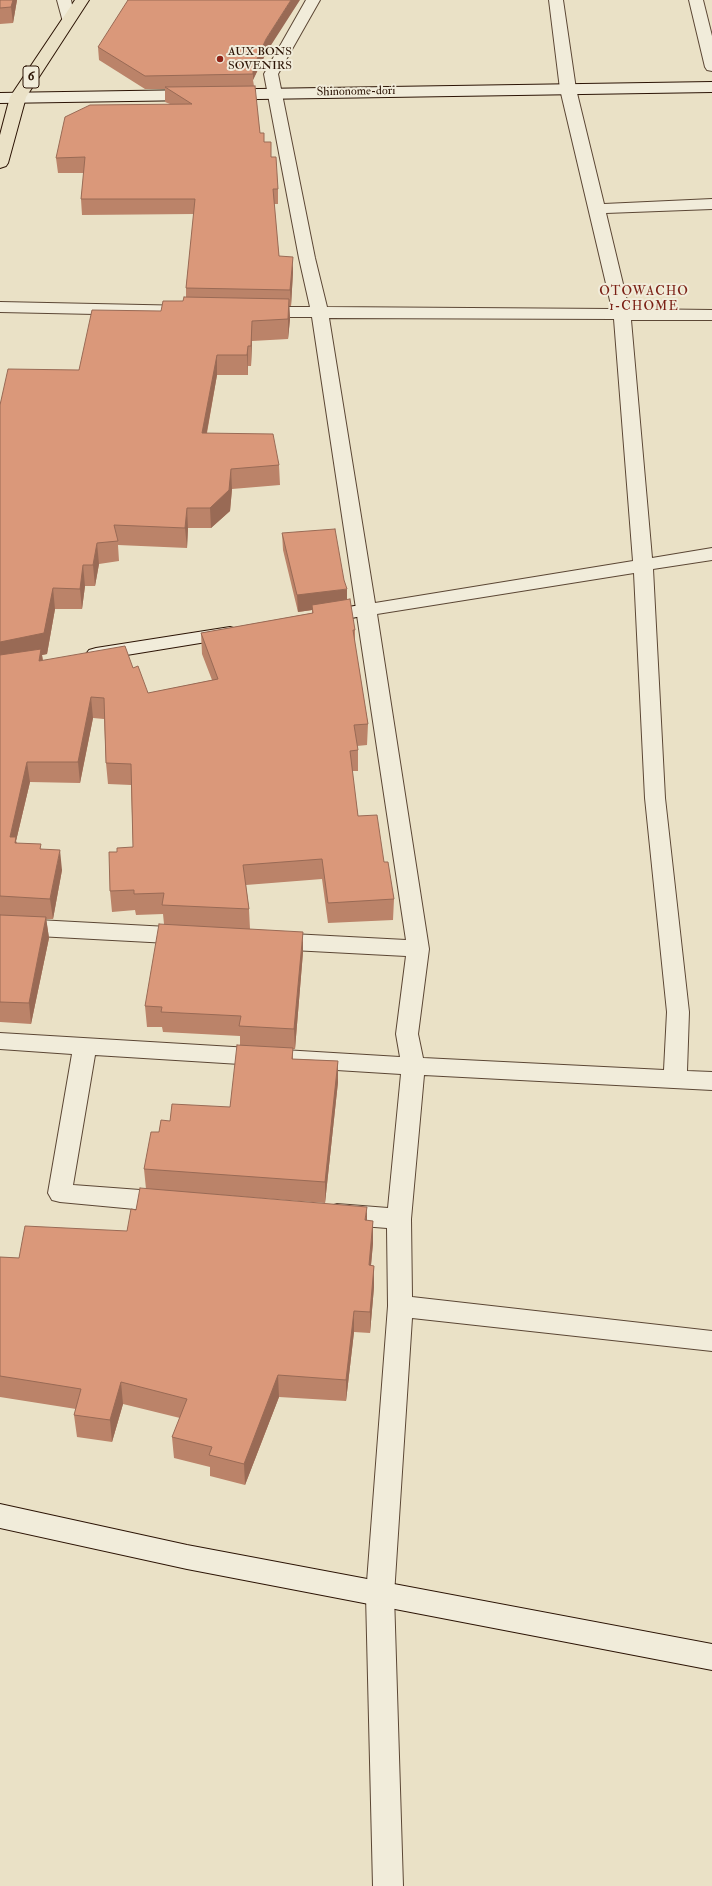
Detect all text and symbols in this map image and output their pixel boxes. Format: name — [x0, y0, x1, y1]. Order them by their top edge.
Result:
place label: AUX BONS SOVENIRS — [228, 45, 292, 73]
marker: AUX BONS SOVENIRS — [215, 54, 225, 64]
road number: 6 — [23, 66, 39, 88]
street label: Shinonome-dori — [317, 84, 395, 100]
district label: OTOWACHO 1-CHOME — [599, 284, 689, 315]

